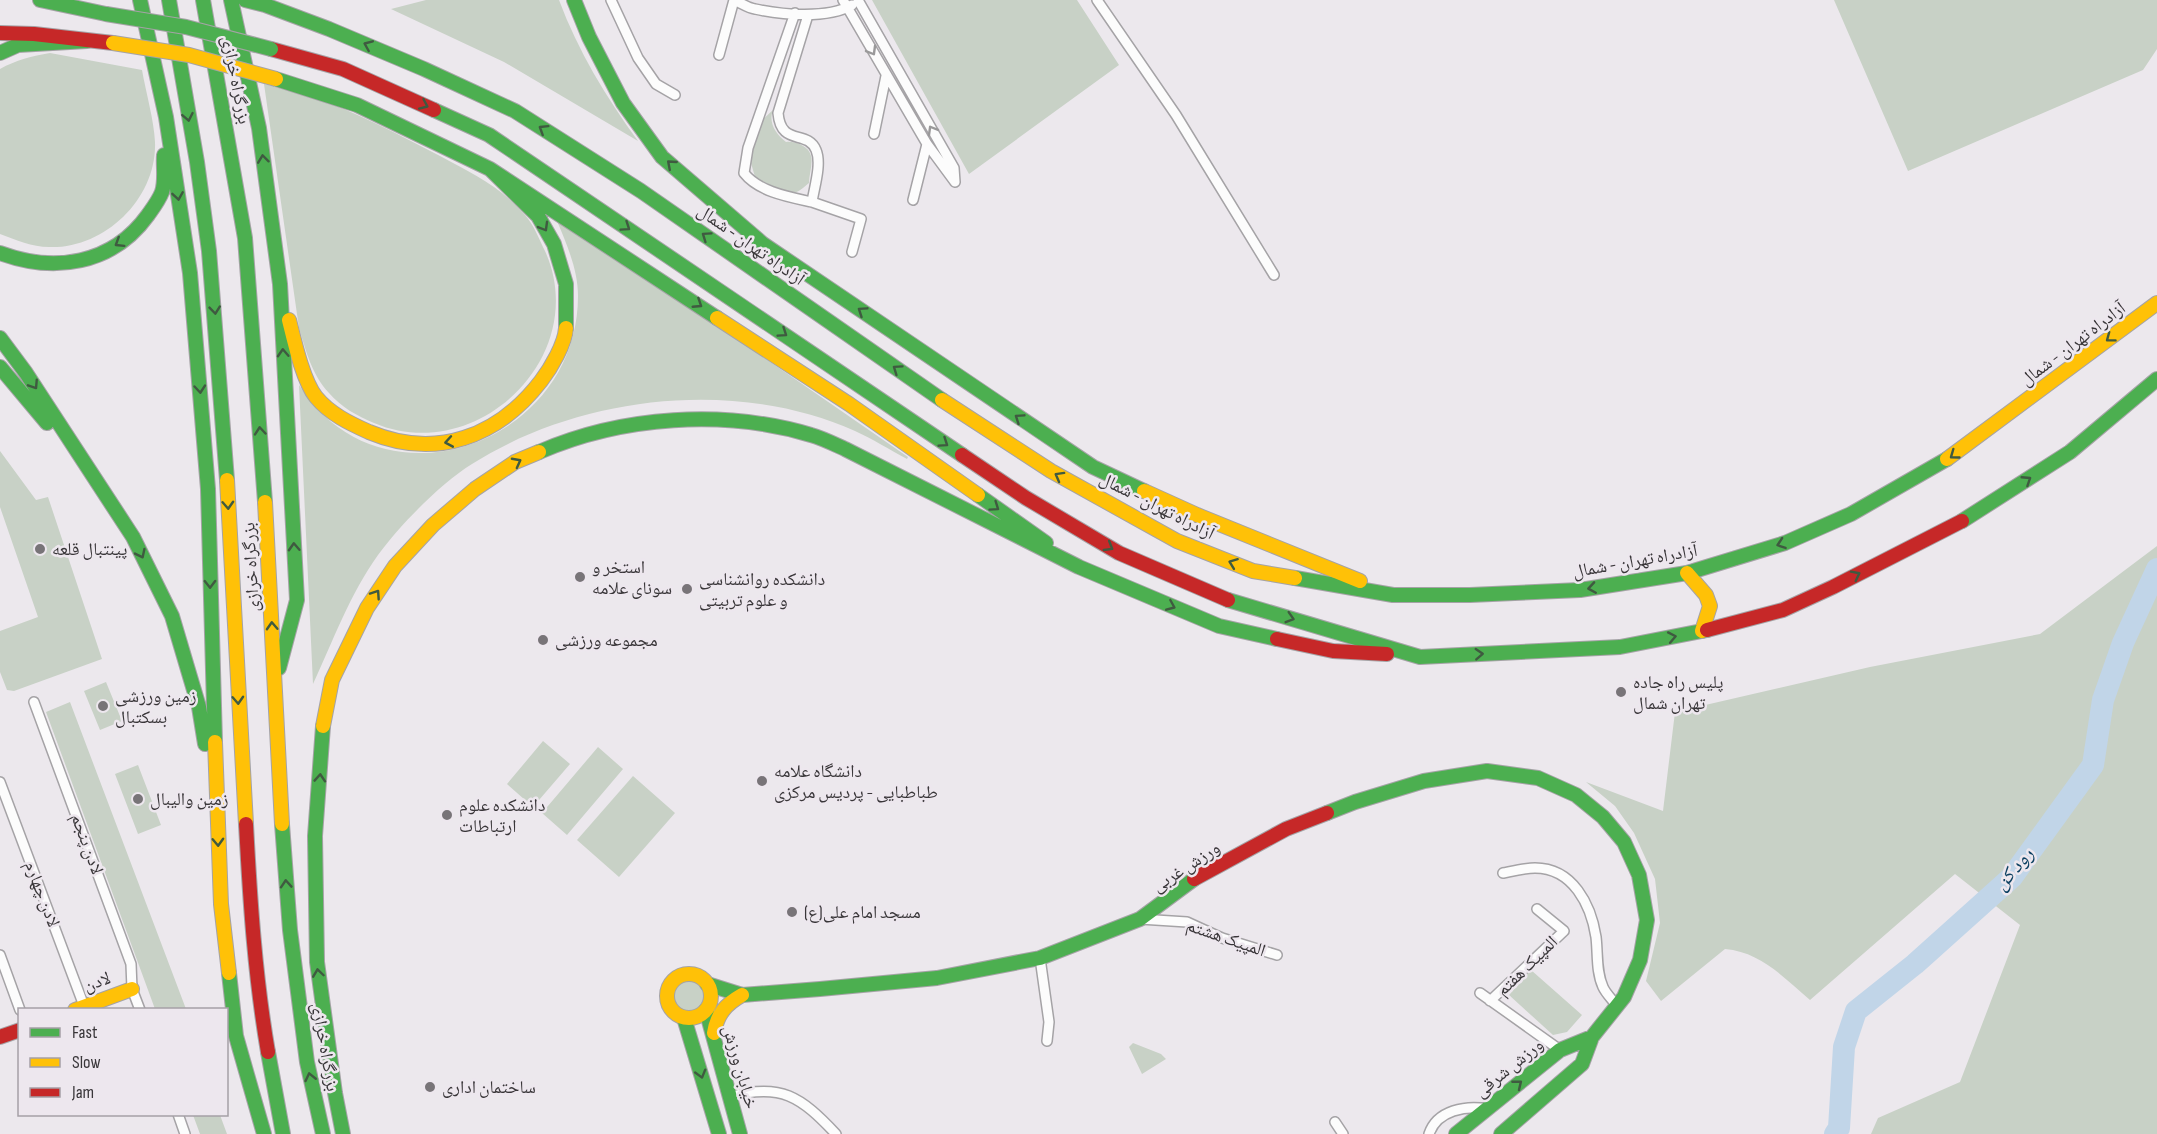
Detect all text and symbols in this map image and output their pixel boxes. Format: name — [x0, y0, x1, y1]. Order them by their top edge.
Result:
street label: بزرگراه خرازی — [217, 34, 255, 126]
one-way arrow — [363, 40, 374, 52]
one-way arrow — [864, 45, 876, 55]
one-way arrow — [418, 98, 429, 110]
one-way arrow — [181, 112, 194, 122]
one-way arrow — [539, 125, 549, 137]
one-way arrow — [928, 126, 939, 136]
one-way arrow — [258, 154, 270, 163]
one-way arrow — [667, 160, 678, 171]
one-way arrow — [172, 191, 184, 200]
street label: آزادراه تهران - شمال — [693, 200, 809, 290]
one-way arrow — [620, 220, 631, 231]
one-way arrow — [537, 221, 548, 231]
one-way arrow — [702, 232, 713, 243]
one-way arrow — [115, 235, 125, 247]
one-way arrow — [692, 296, 702, 308]
street label: آزادراه تهران - شمال — [2016, 297, 2130, 390]
one-way arrow — [208, 306, 220, 315]
one-way arrow — [857, 307, 868, 318]
one-way arrow — [776, 326, 787, 337]
one-way arrow — [2106, 331, 2117, 342]
one-way arrow — [277, 348, 290, 357]
one-way arrow — [892, 365, 903, 376]
one-way arrow — [27, 378, 38, 389]
one-way arrow — [193, 385, 206, 394]
one-way arrow — [1015, 414, 1026, 425]
one-way arrow — [254, 427, 267, 436]
one-way arrow — [444, 435, 454, 448]
one-way arrow — [937, 436, 948, 447]
one-way arrow — [1950, 448, 1961, 459]
one-way arrow — [510, 458, 521, 469]
street label: آزادراه تهران - شمال — [1096, 468, 1218, 544]
one-way arrow — [1055, 472, 1066, 483]
one-way arrow — [2020, 477, 2031, 488]
one-way arrow — [222, 500, 235, 509]
one-way arrow — [988, 500, 999, 511]
street label: بزرگراه خرازی — [238, 522, 264, 612]
one-way arrow — [1776, 537, 1787, 549]
place label: پینتبال قلعه — [52, 539, 127, 560]
one-way arrow — [1102, 540, 1113, 551]
street label: آزادراه تهران - شمال — [1571, 540, 1699, 582]
marker: پینتبال قلعه — [33, 542, 47, 556]
one-way arrow — [287, 543, 300, 552]
one-way arrow — [134, 548, 146, 559]
place label: استخر و سونای علامه — [592, 557, 672, 599]
one-way arrow — [1229, 558, 1240, 570]
place label: دانشکده روانشناسی و علوم تربیتی — [699, 569, 825, 612]
marker: استخر و سونای علامه — [573, 570, 587, 584]
one-way arrow — [1850, 571, 1861, 582]
one-way arrow — [204, 580, 217, 589]
marker: دانشکده روانشناسی و علوم تربیتی — [680, 582, 694, 596]
one-way arrow — [1587, 582, 1596, 594]
one-way arrow — [369, 590, 380, 601]
one-way arrow — [1165, 599, 1176, 611]
one-way arrow — [1284, 611, 1295, 623]
one-way arrow — [265, 622, 278, 631]
place label: مجموعه ورزشی — [555, 630, 658, 651]
one-way arrow — [1667, 631, 1677, 644]
marker: مجموعه ورزشی — [536, 633, 550, 647]
one-way arrow — [1474, 647, 1483, 660]
place label: پلیس راه جاده تهران شمال — [1633, 672, 1723, 714]
marker: پلیس راه جاده تهران شمال — [1614, 685, 1628, 699]
place label: زمین ورزشی بسکتبال — [115, 686, 197, 728]
one-way arrow — [232, 695, 245, 704]
marker: زمین ورزشی بسکتبال — [96, 699, 110, 713]
place label: دانشگاه علامه طباطبایی - پردیس مرکزی — [774, 761, 938, 803]
one-way arrow — [313, 773, 326, 782]
marker: دانشگاه علامه طباطبایی - پردیس مرکزی — [755, 774, 769, 788]
place label: زمین والیبال — [150, 789, 229, 810]
marker: زمین والیبال — [131, 792, 145, 806]
place label: دانشکده علوم ارتباطات — [459, 795, 545, 837]
marker: دانشکده علوم ارتباطات — [440, 808, 454, 822]
street label: لادن پنجم — [65, 811, 108, 878]
one-way arrow — [212, 837, 225, 846]
street label: ورزش غربی — [1148, 837, 1224, 897]
water label: رود کن — [1989, 843, 2039, 895]
street label: لادن چهارم — [19, 858, 64, 930]
one-way arrow — [280, 879, 293, 888]
place label: مسجد امام علی(ع) — [804, 902, 921, 924]
marker: مسجد امام علی(ع) — [785, 905, 799, 919]
street label: المپیک هشتم — [1183, 915, 1268, 962]
street label: المپیک هفتم — [1492, 932, 1563, 1001]
street label: لادن — [81, 967, 113, 997]
one-way arrow — [313, 968, 325, 977]
street label: بزرگراه خرازی — [307, 1001, 343, 1093]
legend — [18, 1008, 228, 1116]
text: Fast — [72, 1022, 98, 1043]
street label: خیابان ورزش — [718, 1023, 762, 1111]
street label: ورزش شرقی — [1470, 1034, 1548, 1102]
text: Slow — [72, 1052, 101, 1073]
one-way arrow — [694, 1068, 706, 1079]
one-way arrow — [305, 1072, 318, 1082]
place label: ساختمان اداری — [442, 1077, 536, 1098]
marker: ساختمان اداری — [423, 1080, 437, 1094]
one-way arrow — [1511, 1081, 1522, 1092]
text: Jam — [71, 1082, 94, 1103]

